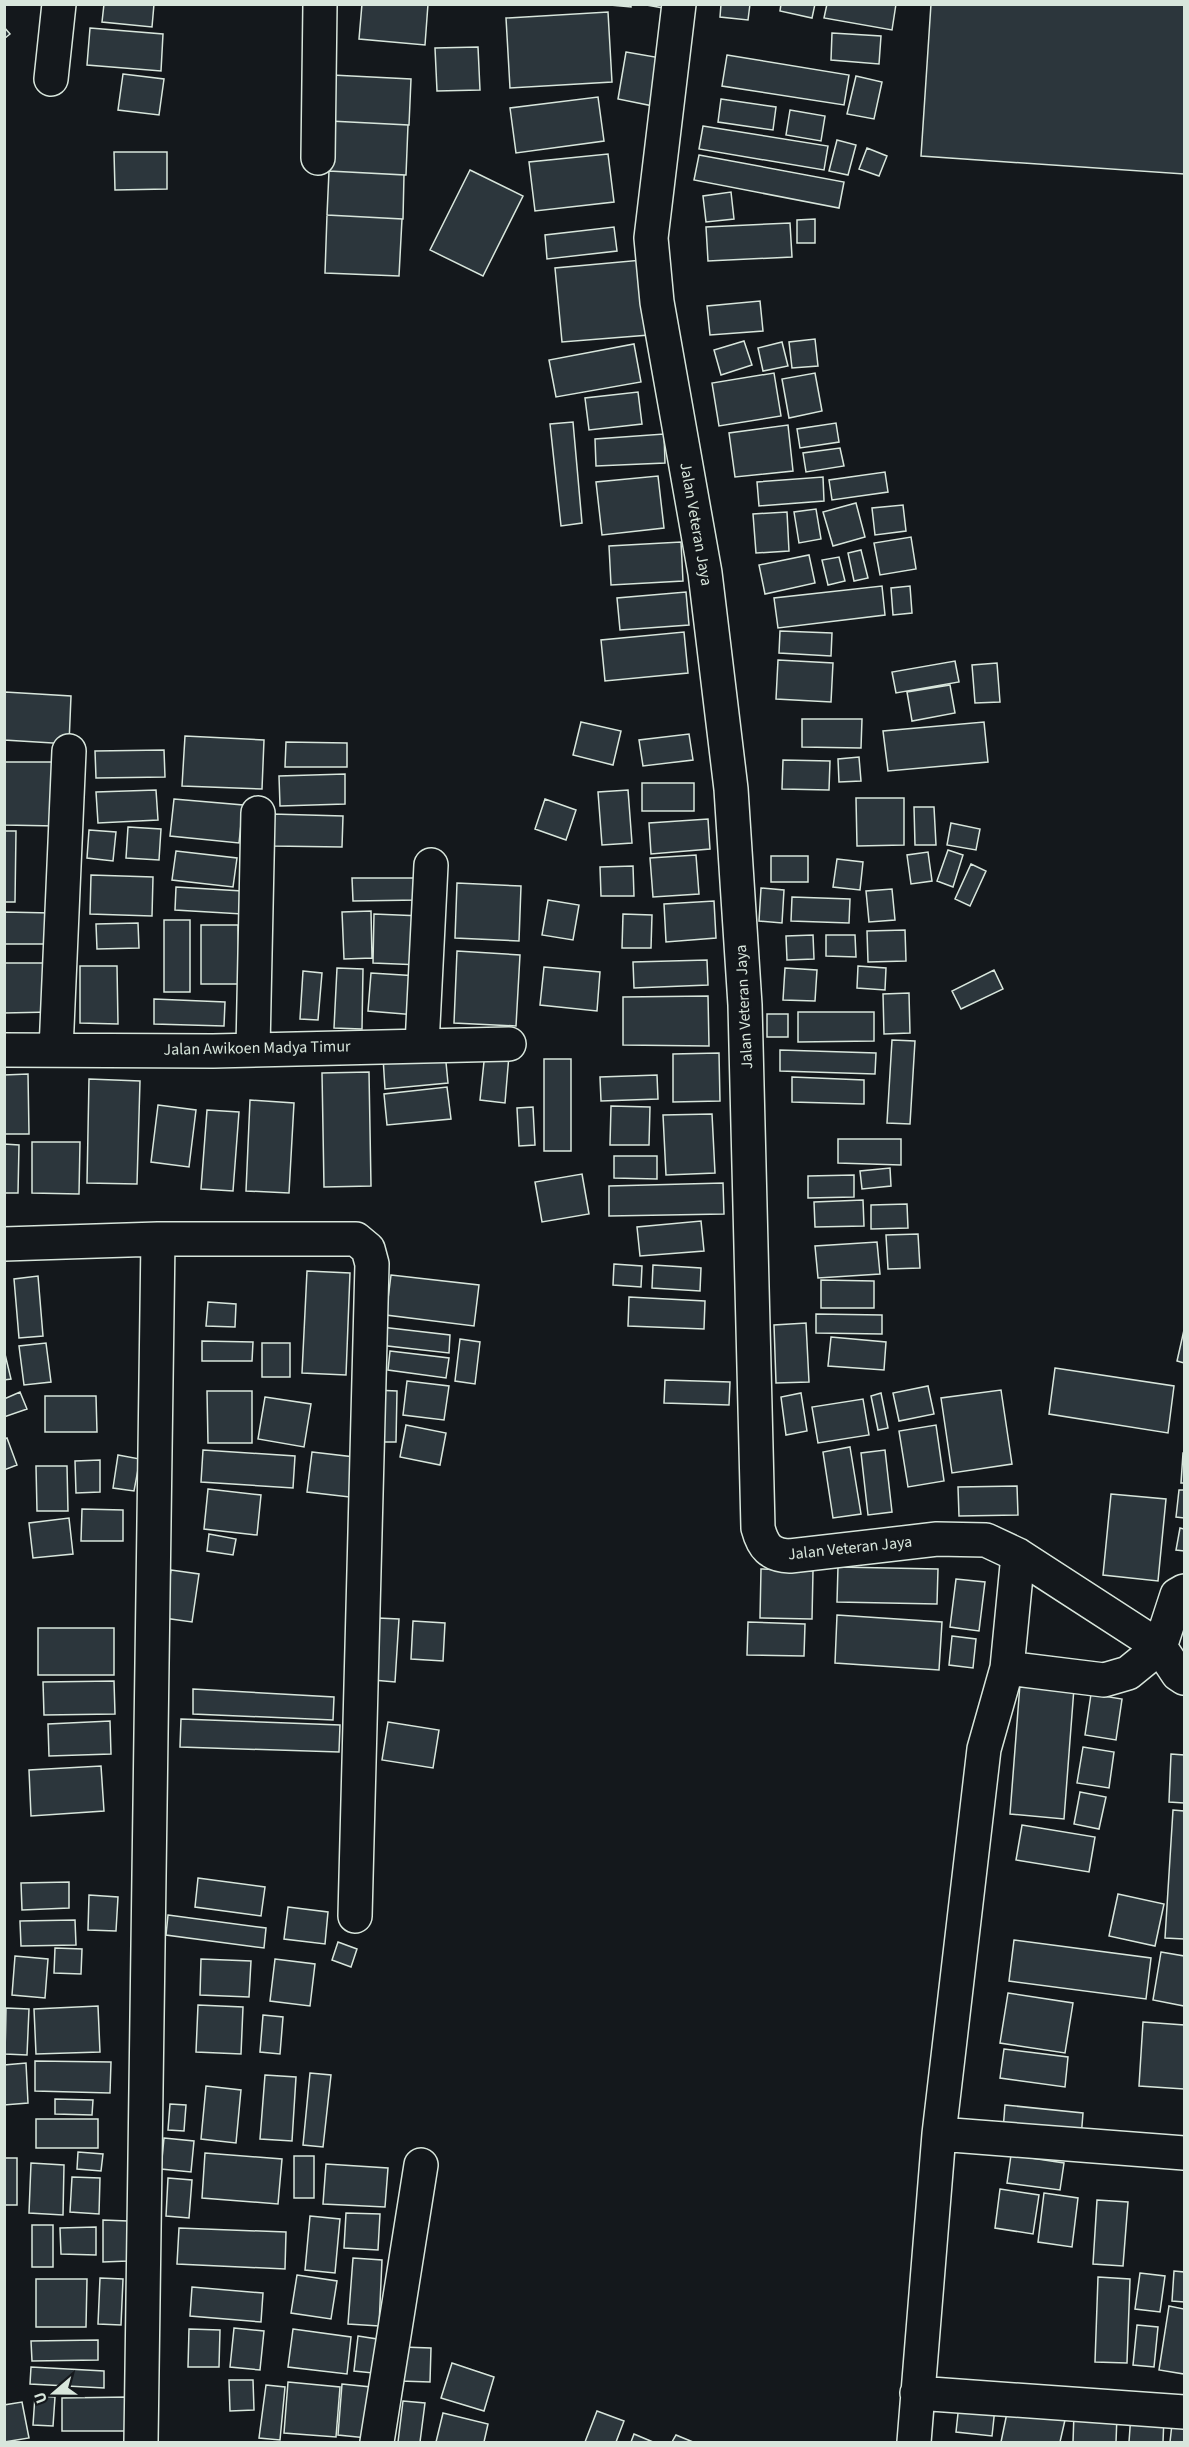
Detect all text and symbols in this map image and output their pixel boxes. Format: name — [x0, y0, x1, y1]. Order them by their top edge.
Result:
street label: Jalan Veteran Jaya — [674, 461, 718, 587]
street label: Jalan Veteran Jaya — [730, 944, 758, 1070]
street label: Jalan Awikoen Madya Timur — [163, 1035, 351, 1061]
street label: Jalan Veteran Jaya — [787, 1531, 913, 1565]
north arrow — [24, 2363, 84, 2423]
text: U — [29, 2389, 53, 2407]

